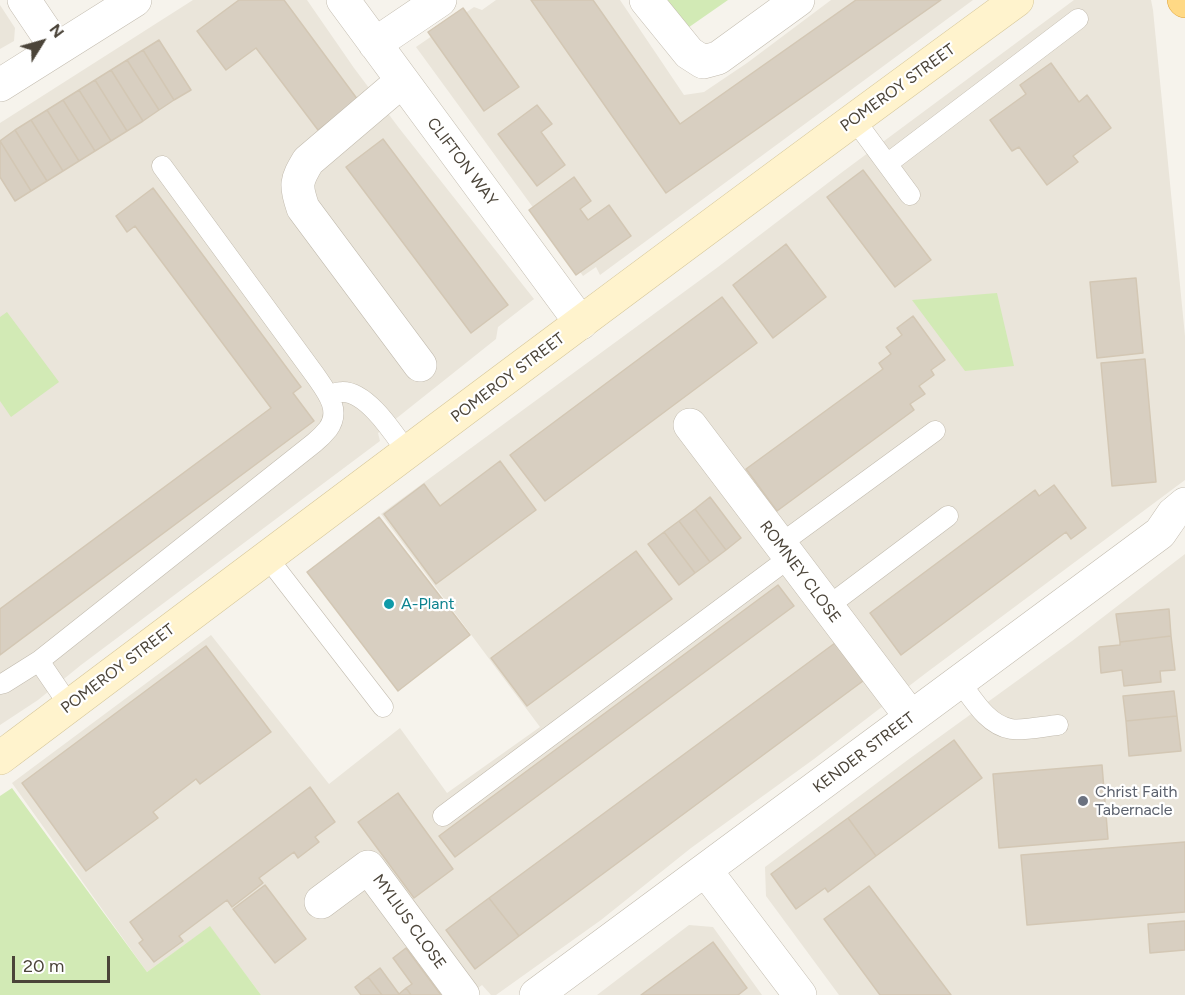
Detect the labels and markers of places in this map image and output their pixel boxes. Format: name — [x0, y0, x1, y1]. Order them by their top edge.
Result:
place label: A-Plant — [401, 594, 454, 614]
marker: A-Plant — [382, 597, 396, 611]
place label: Christ Faith Tabernacle — [1095, 782, 1177, 820]
marker: Christ Faith Tabernacle — [1076, 794, 1090, 808]

